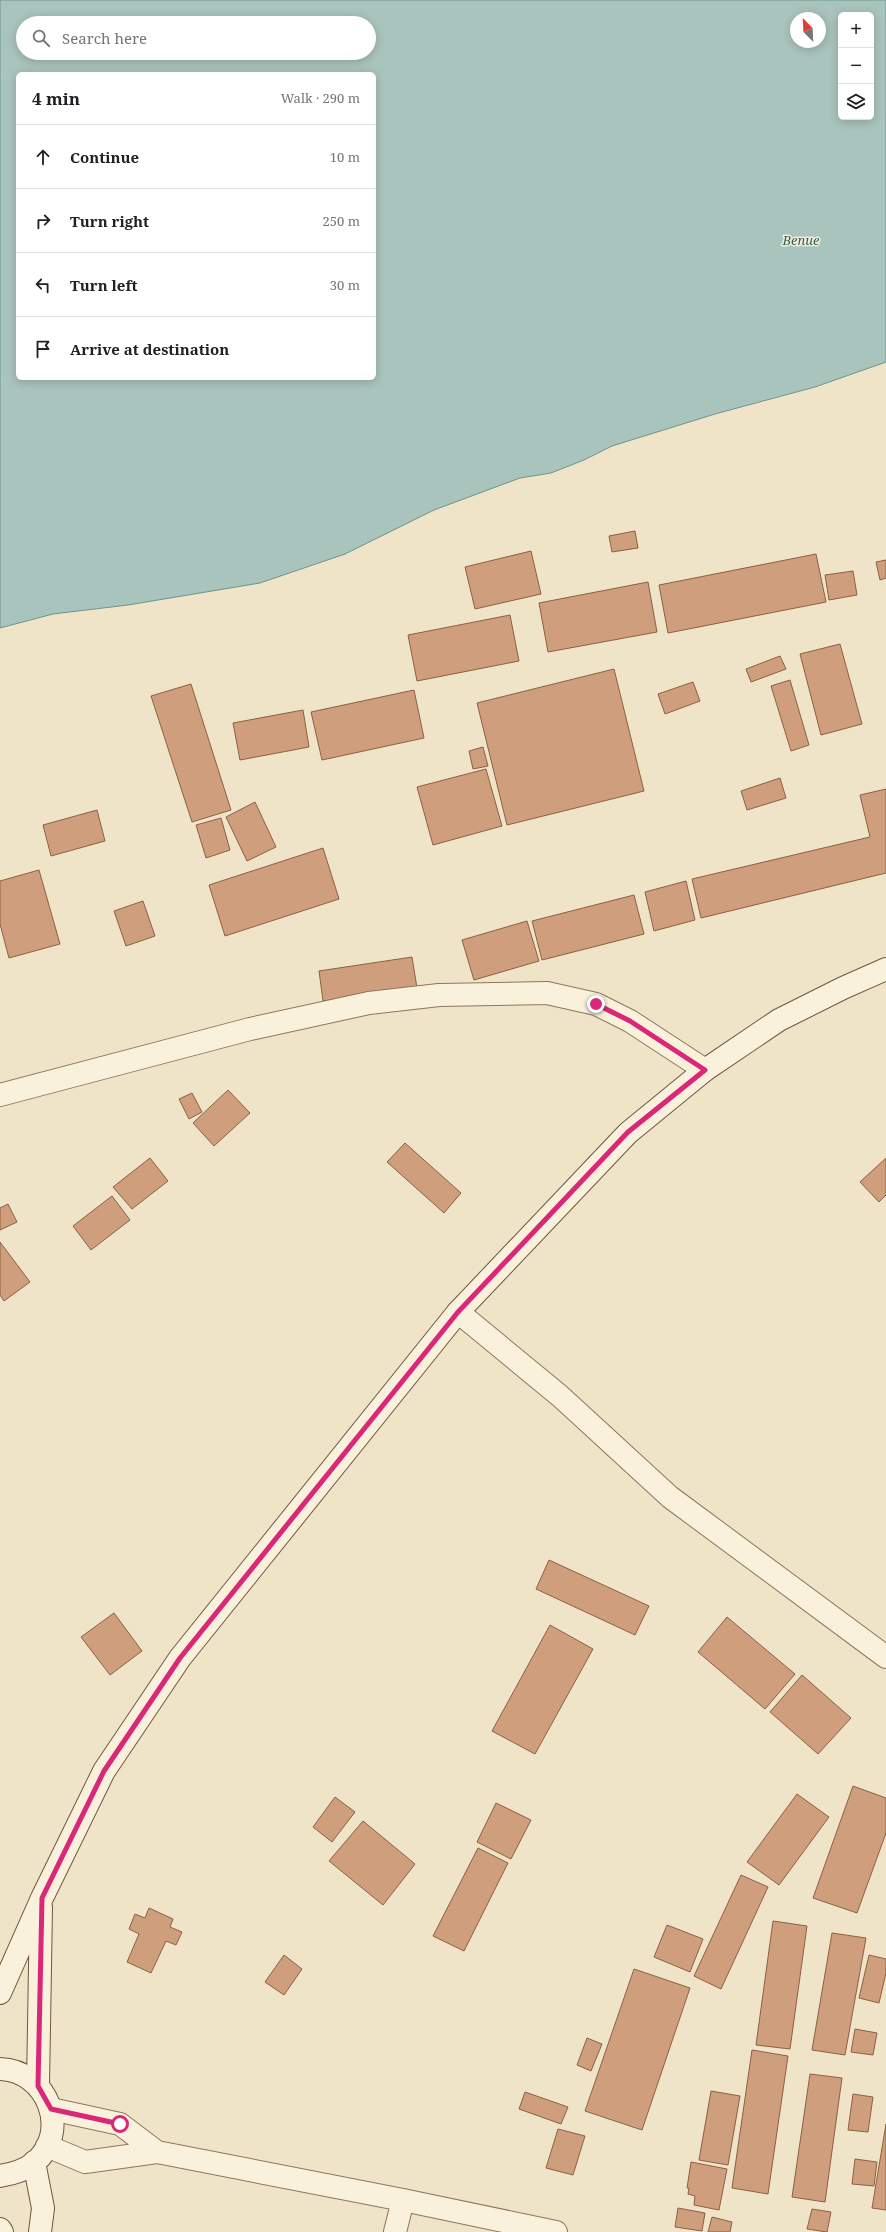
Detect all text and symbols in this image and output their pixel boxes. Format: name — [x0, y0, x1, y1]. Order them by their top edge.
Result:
north arrow — [790, 12, 826, 48]
map controls — [838, 12, 874, 120]
button: + — [838, 12, 874, 48]
search box — [16, 16, 376, 60]
icon: search — [30, 27, 52, 49]
text: Search here — [62, 28, 147, 48]
button: − — [838, 48, 874, 84]
button: layers — [838, 84, 874, 120]
text: 4 min — [32, 87, 80, 110]
text: Walk · 290 m — [281, 89, 360, 107]
icon: ahead — [32, 146, 54, 168]
text: Continue — [70, 147, 139, 167]
text: 10 m — [330, 148, 360, 166]
icon: right — [32, 210, 54, 232]
text: Turn right — [70, 211, 149, 231]
text: 250 m — [323, 212, 360, 230]
water label: Benue — [782, 231, 820, 249]
icon: left — [32, 274, 54, 296]
text: Turn left — [70, 275, 138, 295]
text: 30 m — [330, 276, 360, 294]
icon: arrive — [32, 338, 54, 360]
text: Arrive at destination — [70, 339, 229, 359]
route end — [587, 995, 605, 1013]
route start — [111, 2115, 129, 2133]

